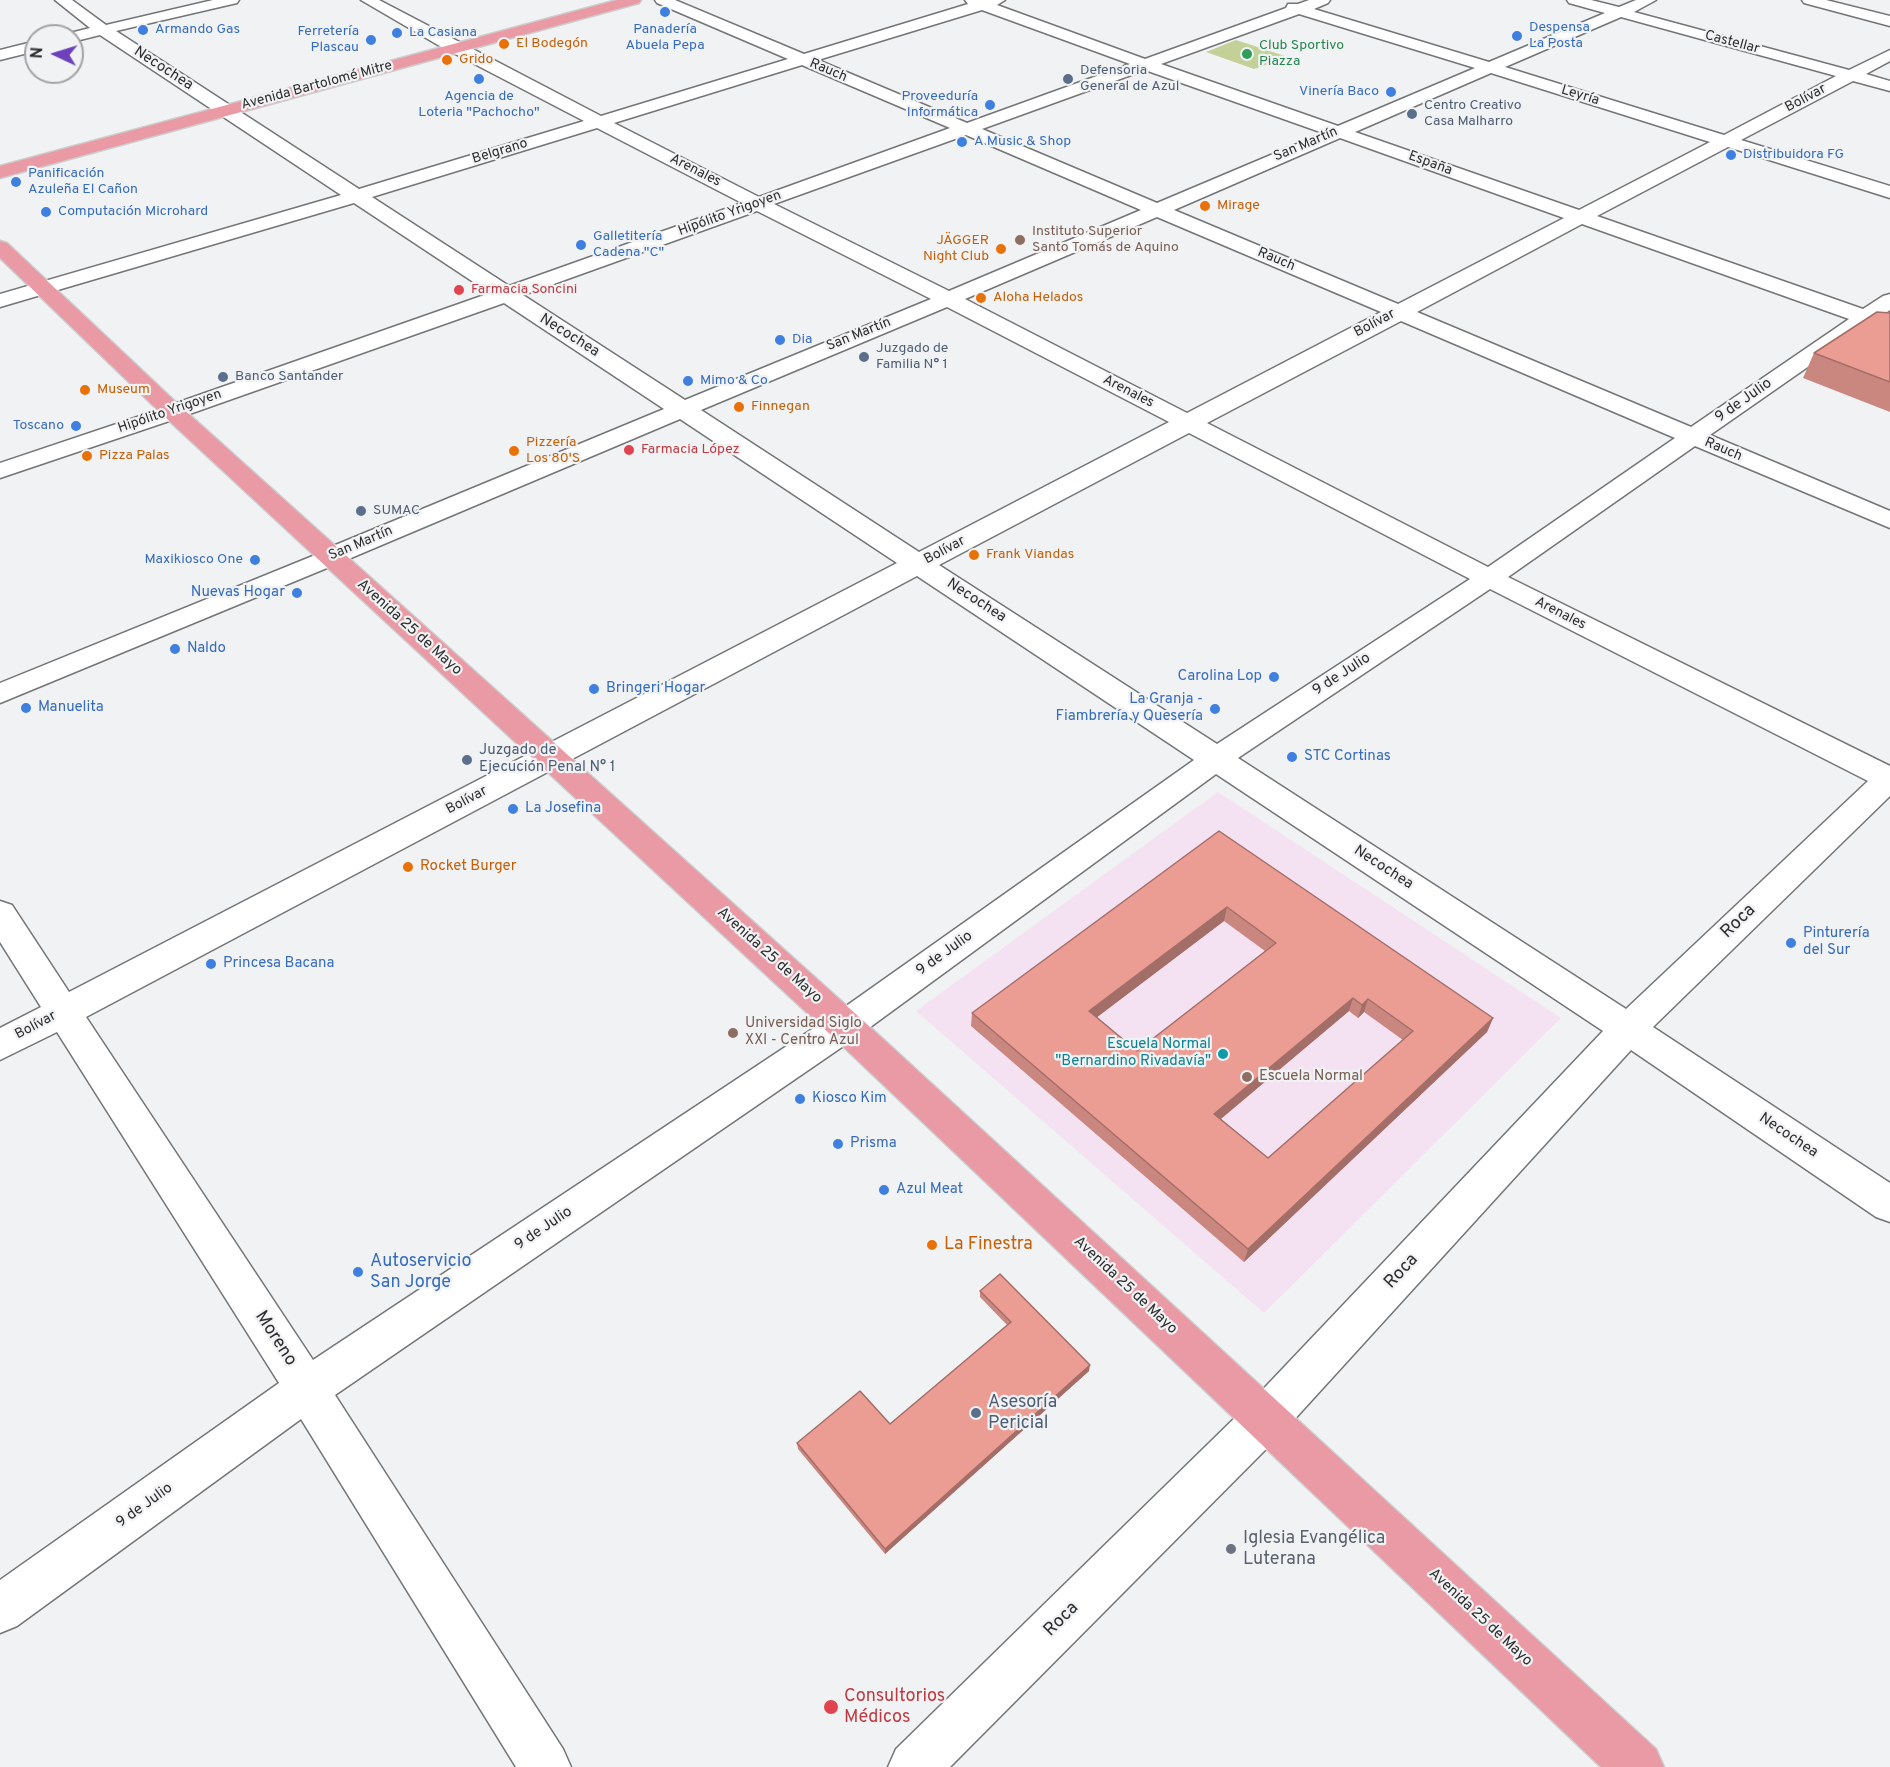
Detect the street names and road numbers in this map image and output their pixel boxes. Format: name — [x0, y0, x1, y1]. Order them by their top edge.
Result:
street label: Castellar — [1703, 28, 1761, 58]
street label: Necochea — [130, 43, 196, 95]
street label: Rauch — [807, 56, 849, 86]
street label: Avenida Bartolomé Mitre — [240, 58, 394, 114]
street label: Bolívar — [1783, 81, 1829, 117]
street label: Leyría — [1559, 82, 1601, 110]
street label: San Martín — [1271, 124, 1341, 166]
street label: Belgrano — [470, 136, 530, 168]
street label: España — [1406, 148, 1454, 180]
street label: Arenales — [667, 151, 723, 191]
street label: Hipólito Yrigoyen — [676, 188, 784, 240]
street label: Rauch — [1255, 245, 1297, 275]
street label: Bolívar — [1352, 306, 1398, 342]
street label: Necochea — [536, 311, 602, 361]
street label: San Martín — [824, 314, 894, 356]
street label: Arenales — [1100, 372, 1156, 412]
street label: 9 de Julio — [1712, 375, 1776, 427]
street label: Hipólito Yrigoyen — [116, 386, 224, 438]
street label: Rauch — [1702, 435, 1744, 465]
street label: San Martín — [326, 523, 396, 565]
street label: Bolívar — [922, 533, 968, 569]
street label: Necochea — [943, 575, 1009, 627]
street label: Avenida 25 de Mayo — [353, 576, 465, 680]
street label: Arenales — [1532, 594, 1588, 634]
street label: 9 de Julio — [1310, 650, 1374, 700]
street label: Bolívar — [444, 783, 490, 819]
street label: Necochea — [1350, 842, 1416, 894]
street label: Roca — [1717, 900, 1761, 944]
street label: Avenida 25 de Mayo — [713, 904, 825, 1008]
street label: 9 de Julio — [913, 928, 977, 980]
street label: Bolívar — [13, 1008, 59, 1044]
street label: Necochea — [1755, 1110, 1821, 1162]
street label: 9 de Julio — [512, 1203, 576, 1255]
street label: Avenida 25 de Mayo — [1069, 1233, 1181, 1339]
street label: Roca — [1380, 1250, 1424, 1294]
street label: Moreno — [249, 1307, 301, 1371]
street label: 9 de Julio — [113, 1480, 177, 1532]
street label: Avenida 25 de Mayo — [1424, 1565, 1536, 1671]
street label: Roca — [1040, 1598, 1084, 1642]

